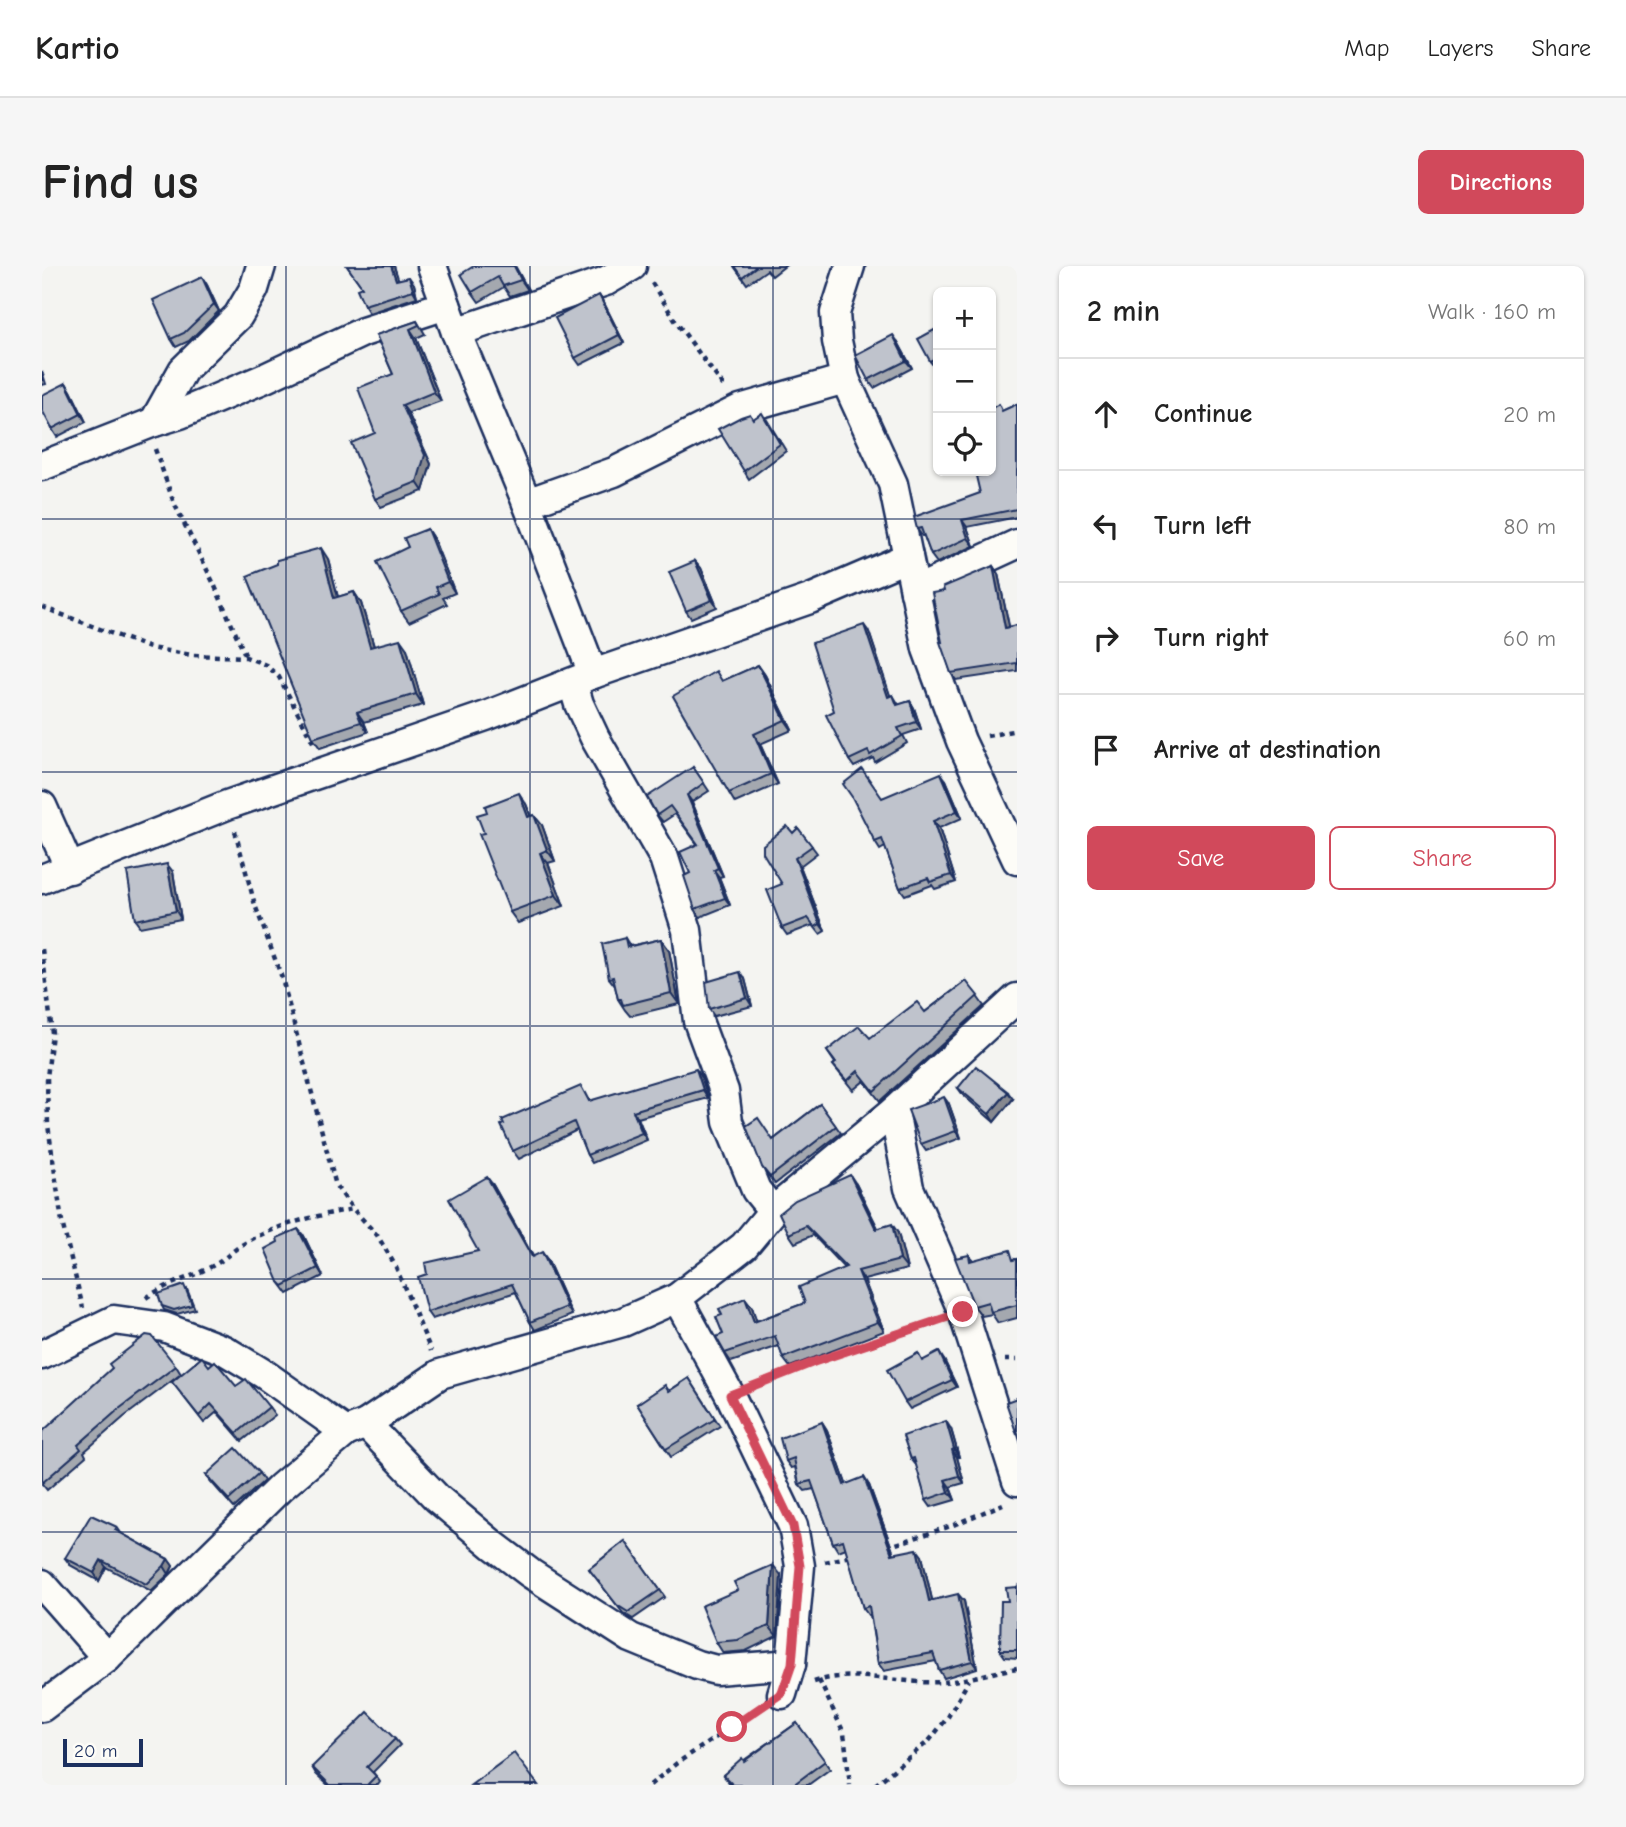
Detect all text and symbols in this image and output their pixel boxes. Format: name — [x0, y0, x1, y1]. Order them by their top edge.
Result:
text: Kartio — [35, 29, 120, 67]
text: Map — [1344, 34, 1390, 62]
text: Layers — [1428, 34, 1493, 62]
text: Share — [1531, 34, 1591, 62]
button: Directions — [1418, 150, 1584, 214]
text: Find us — [42, 154, 198, 210]
map controls — [933, 287, 996, 476]
button: + — [933, 287, 996, 350]
text: 2 min — [1087, 294, 1160, 329]
text: Walk · 160 m — [1428, 298, 1556, 325]
button: − — [933, 350, 996, 413]
icon: ahead — [1087, 395, 1125, 433]
text: Continue — [1154, 399, 1252, 429]
text: 20 m — [1503, 401, 1556, 428]
button: locate — [933, 413, 996, 476]
icon: left — [1087, 507, 1125, 545]
text: Turn left — [1154, 511, 1251, 541]
text: 80 m — [1503, 513, 1556, 540]
icon: right — [1087, 619, 1125, 657]
text: Turn right — [1154, 623, 1268, 653]
text: 60 m — [1503, 625, 1556, 652]
icon: arrive — [1087, 731, 1125, 769]
text: Arrive at destination — [1154, 735, 1381, 765]
button: Save — [1087, 826, 1315, 890]
button: Share — [1329, 826, 1556, 890]
route end — [947, 1296, 978, 1327]
route start — [716, 1711, 747, 1742]
scale bar — [63, 1736, 144, 1768]
text: 20 m — [74, 1740, 118, 1762]

